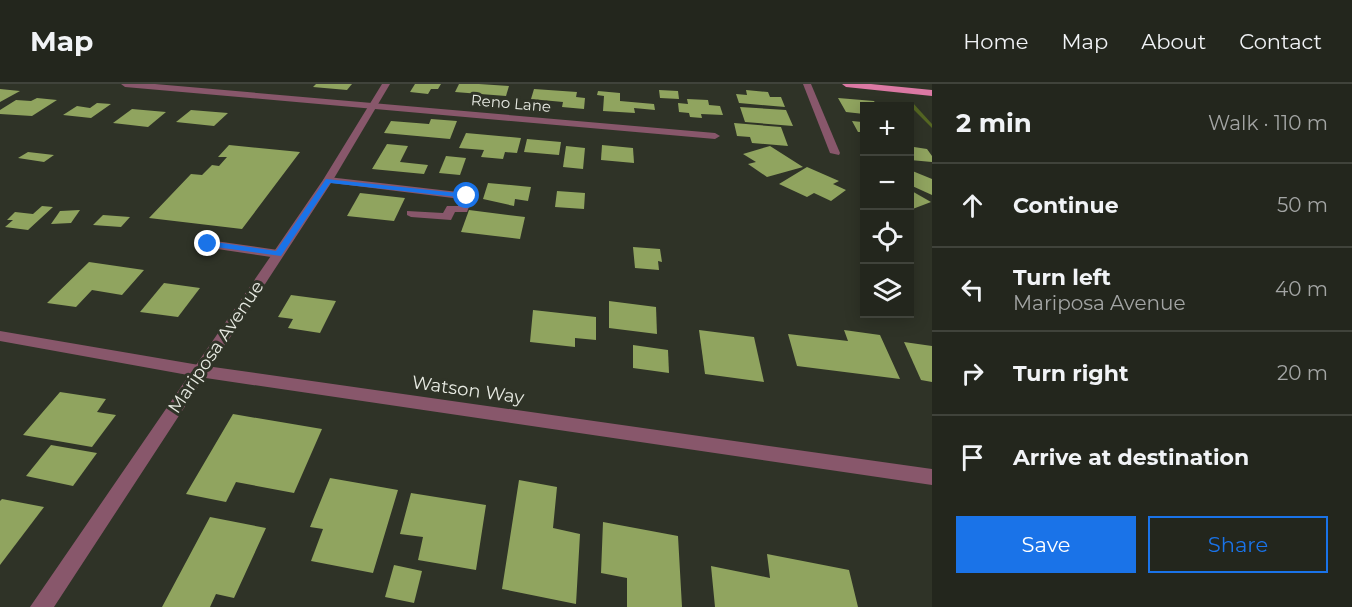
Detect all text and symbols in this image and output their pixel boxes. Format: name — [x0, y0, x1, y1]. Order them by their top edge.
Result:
text: Map — [30, 24, 93, 58]
text: Home — [963, 29, 1028, 54]
text: Map — [1061, 29, 1108, 54]
text: About — [1141, 29, 1206, 54]
text: Contact — [1239, 29, 1322, 54]
street label: Reno Lane — [470, 90, 552, 116]
map controls — [860, 102, 914, 318]
button: + — [860, 102, 914, 156]
text: 2 min — [956, 107, 1032, 139]
text: Walk · 110 m — [1208, 111, 1328, 135]
button: − — [860, 156, 914, 210]
route start — [453, 182, 479, 208]
icon: ahead — [956, 189, 989, 222]
text: Continue — [1013, 192, 1119, 219]
text: 50 m — [1277, 193, 1328, 217]
button: locate — [860, 210, 914, 264]
route end — [194, 230, 220, 256]
button: layers — [860, 264, 914, 318]
text: Turn left — [1013, 264, 1111, 291]
icon: left — [956, 273, 989, 306]
street label: Mariposa Avenue — [163, 276, 269, 418]
text: 40 m — [1275, 277, 1328, 301]
text: Mariposa Avenue — [1013, 291, 1186, 315]
icon: right — [956, 357, 989, 390]
text: Turn right — [1013, 360, 1128, 387]
text: 20 m — [1277, 361, 1328, 385]
street label: Watson Way — [411, 371, 526, 409]
icon: arrive — [956, 441, 989, 474]
text: Arrive at destination — [1013, 444, 1249, 471]
button: Save — [956, 516, 1136, 573]
button: Share — [1148, 516, 1328, 573]

